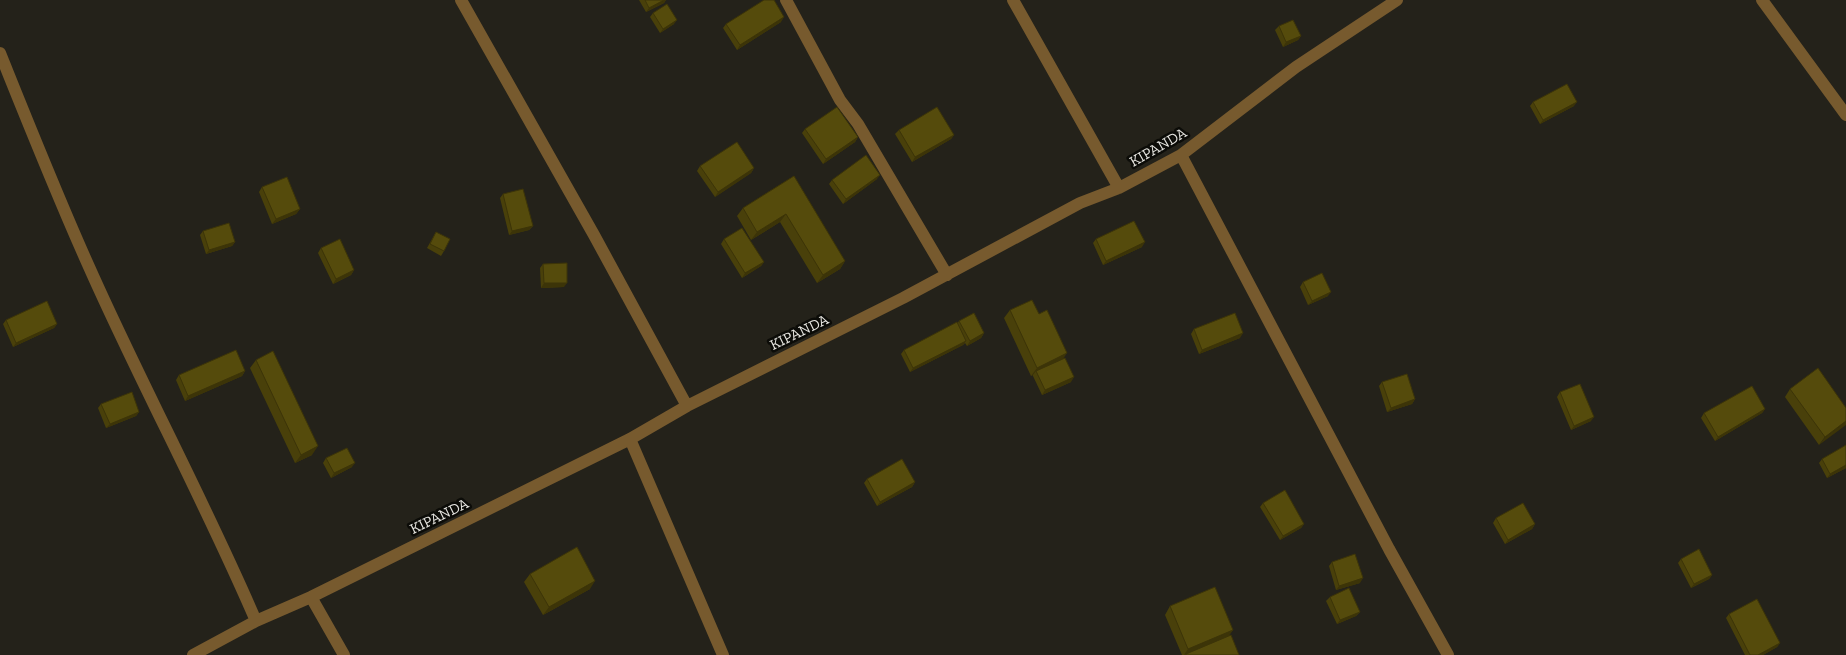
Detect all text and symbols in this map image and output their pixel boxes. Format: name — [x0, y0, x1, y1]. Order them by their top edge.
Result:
street label: KIPANDA — [1126, 123, 1190, 171]
street label: KIPANDA — [767, 310, 831, 354]
street label: KIPANDA — [407, 494, 471, 538]

